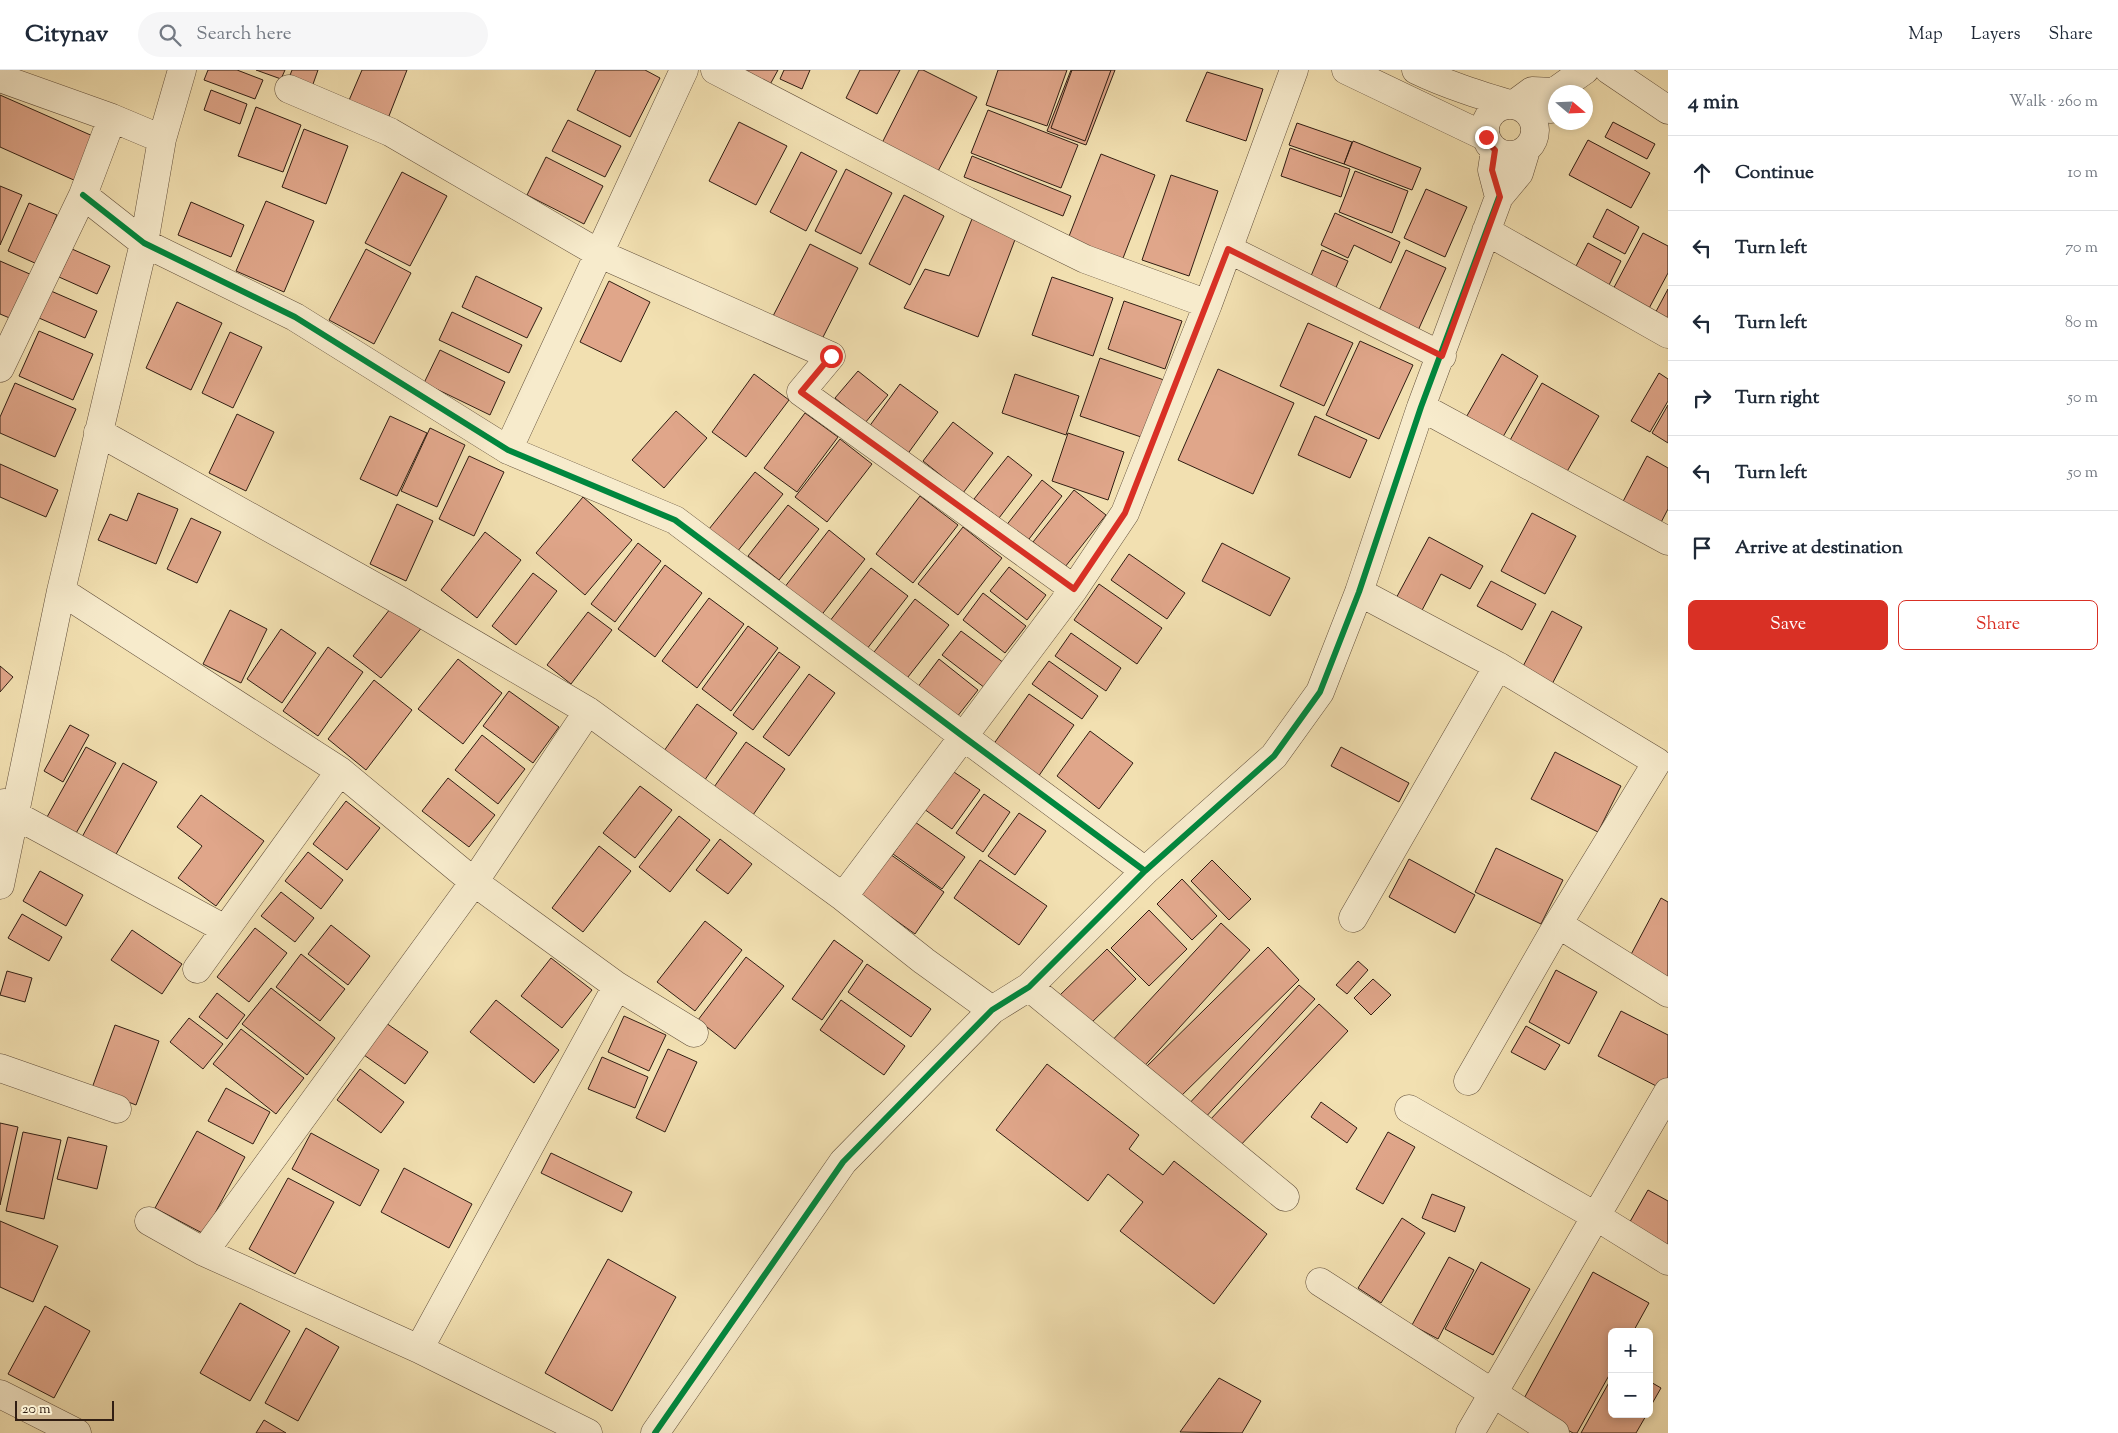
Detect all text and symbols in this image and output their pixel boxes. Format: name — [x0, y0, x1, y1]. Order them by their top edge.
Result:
search box — [138, 12, 488, 57]
text: Citynav — [25, 18, 108, 52]
icon: search — [156, 21, 184, 49]
text: Search here — [196, 21, 292, 48]
text: Map — [1908, 22, 1943, 48]
text: Layers — [1971, 22, 2021, 48]
text: Share — [2049, 22, 2093, 48]
north arrow — [1548, 85, 1593, 130]
text: 4 min — [1688, 88, 1739, 118]
text: Walk · 260 m — [2009, 91, 2098, 114]
route end — [1475, 126, 1498, 149]
icon: ahead — [1688, 159, 1716, 187]
text: Continue — [1735, 160, 1814, 187]
text: 10 m — [2068, 162, 2098, 185]
icon: left — [1688, 234, 1716, 262]
text: Turn left — [1735, 235, 1807, 262]
text: 70 m — [2065, 237, 2098, 260]
icon: left — [1688, 309, 1716, 337]
text: Turn left — [1735, 310, 1807, 337]
text: 80 m — [2065, 312, 2098, 335]
route start — [820, 345, 843, 368]
icon: right — [1688, 384, 1716, 412]
text: Turn right — [1735, 385, 1819, 412]
text: 50 m — [2067, 387, 2098, 410]
icon: left — [1688, 459, 1716, 487]
text: Turn left — [1735, 460, 1807, 487]
text: 50 m — [2067, 462, 2098, 485]
icon: arrive — [1688, 534, 1716, 562]
text: Arrive at destination — [1735, 535, 1903, 562]
button: Save — [1688, 600, 1888, 650]
button: Share — [1898, 600, 2098, 650]
map controls — [1608, 1328, 1653, 1418]
button: + — [1608, 1328, 1653, 1373]
button: − — [1608, 1373, 1653, 1418]
scale bar — [15, 1398, 114, 1421]
text: 20 m — [22, 1400, 51, 1420]

